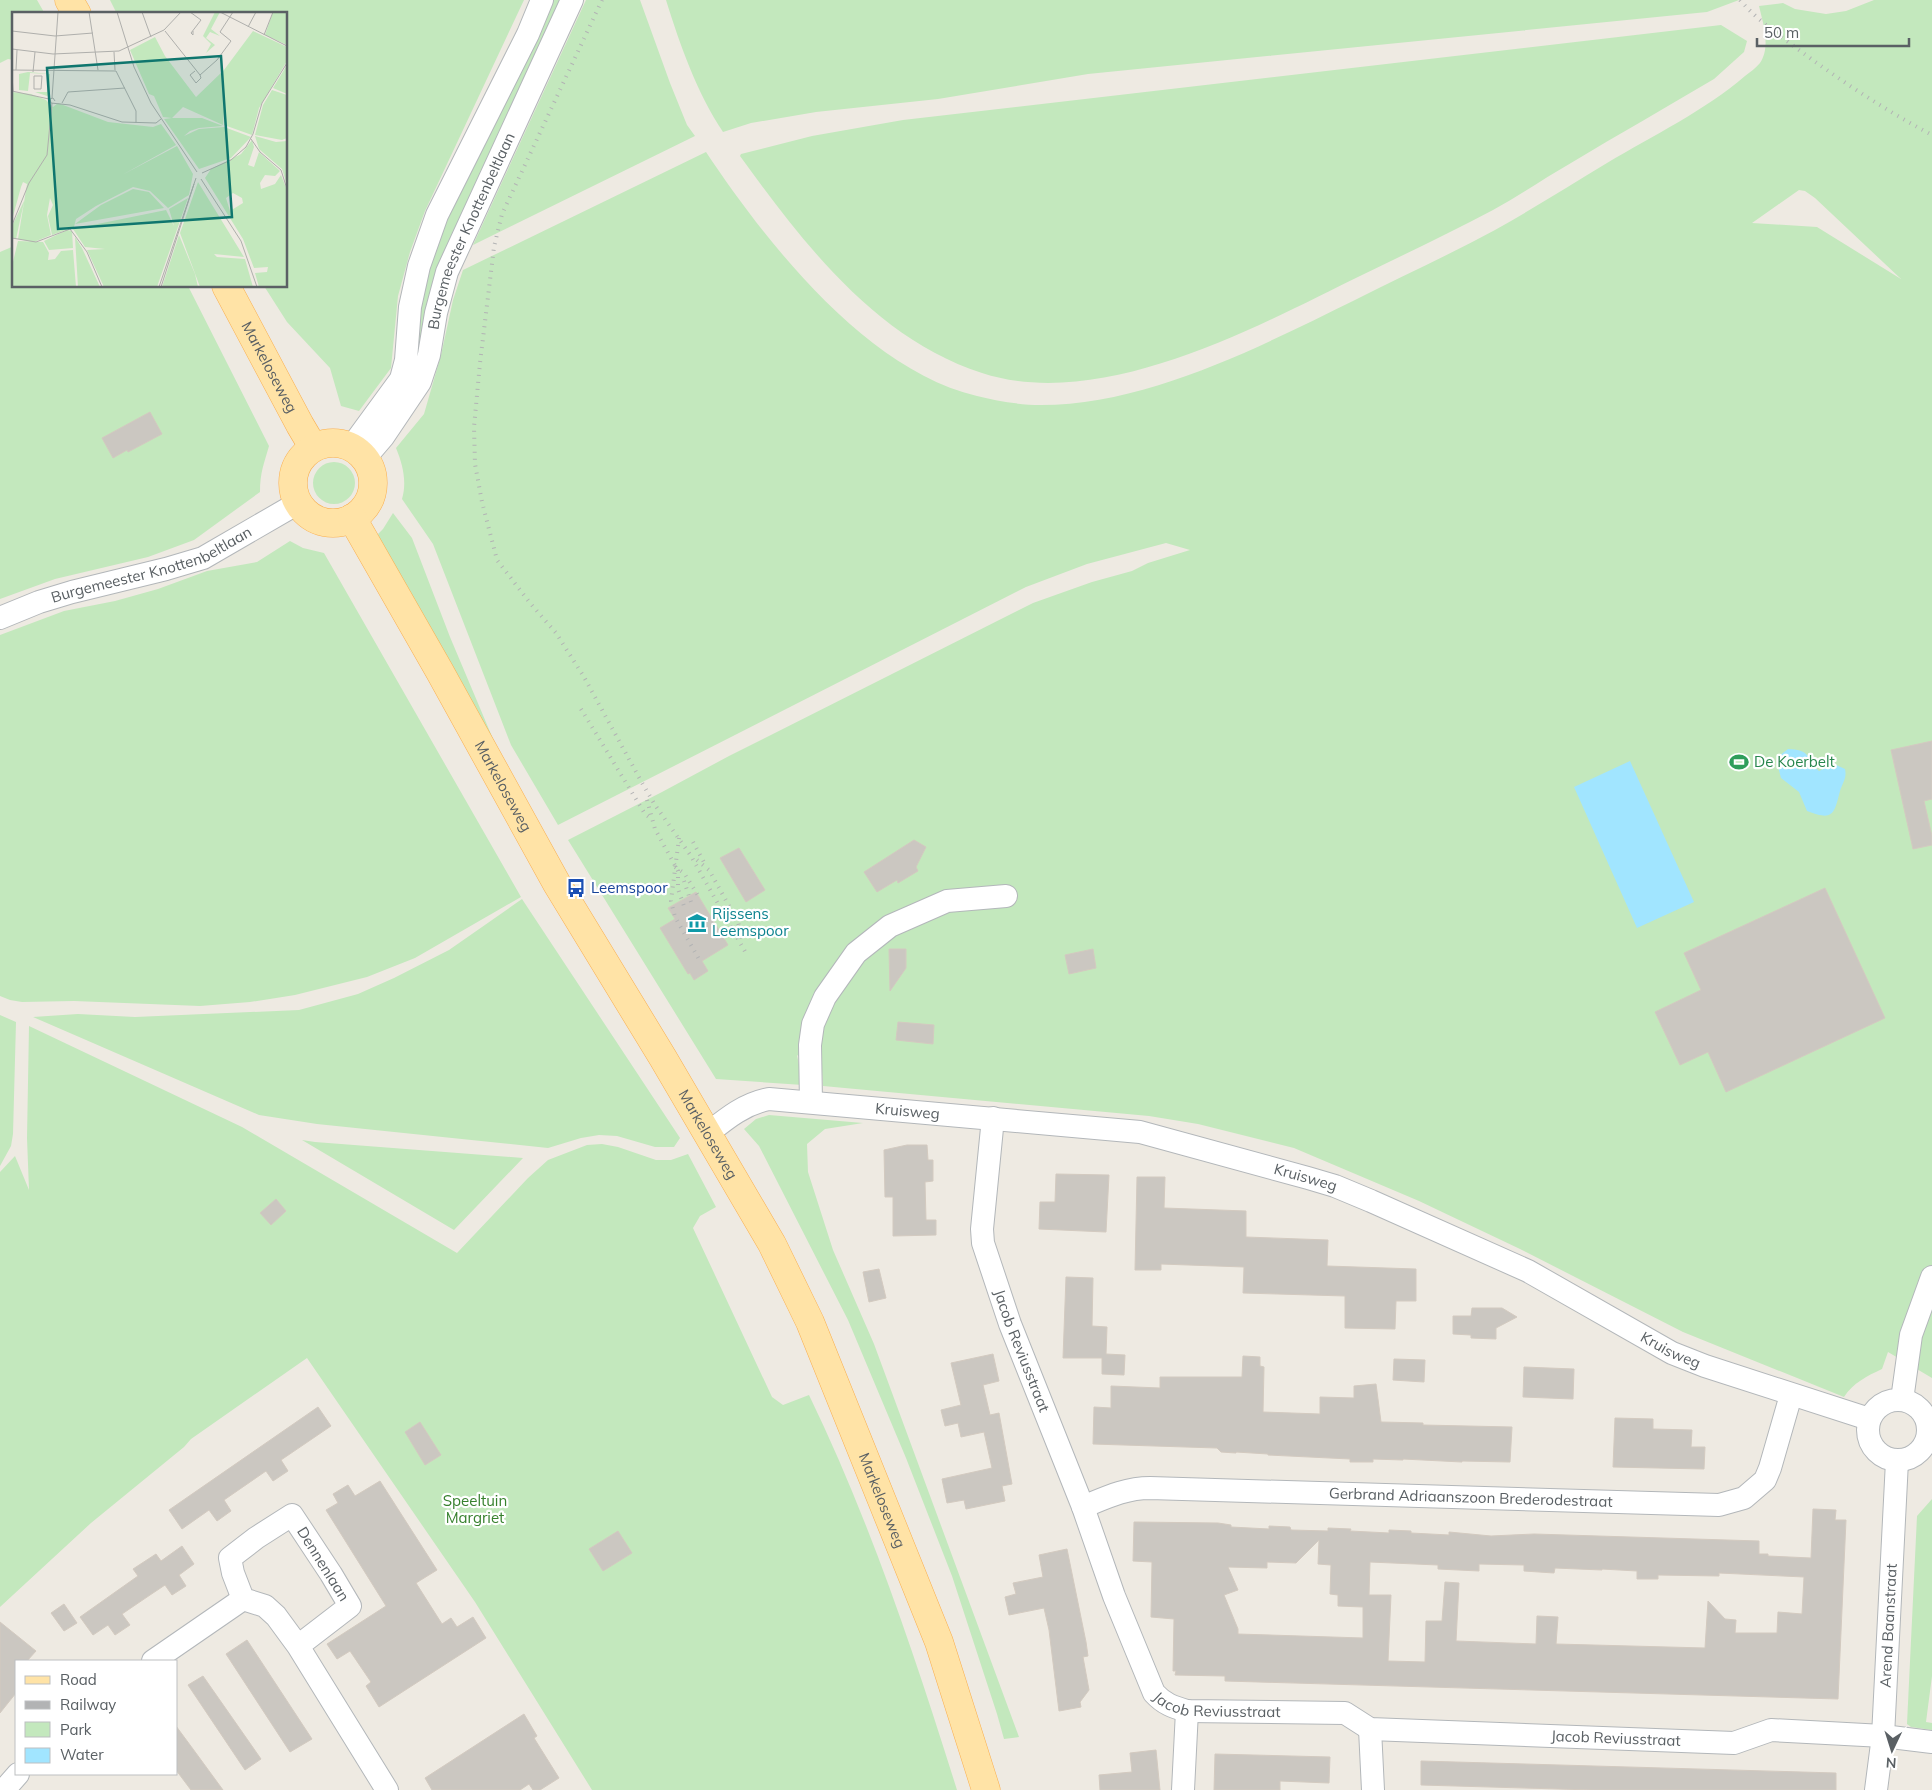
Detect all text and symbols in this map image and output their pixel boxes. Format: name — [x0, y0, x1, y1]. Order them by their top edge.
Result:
inset map — [12, 12, 288, 288]
scale bar — [1757, 15, 1910, 47]
text: 50 m — [1764, 23, 1799, 42]
street label: Burgemeester Knottenbeltlaan — [423, 129, 519, 331]
street label: Markeloseweg — [238, 318, 302, 416]
street label: Burgemeester Knottenbeltlaan — [49, 522, 255, 607]
street label: Markeloseweg — [471, 737, 536, 835]
sports icon: De Koerbelt — [1728, 751, 1750, 773]
place label: De Koerbelt — [1754, 752, 1835, 771]
bus stop icon: Leemspoor — [565, 877, 587, 899]
place label: Leemspoor — [591, 878, 668, 897]
place label: Rijssens Leemspoor — [712, 904, 789, 940]
museum icon: Rijssens Leemspoor — [686, 912, 708, 934]
street label: Markeloseweg — [675, 1086, 742, 1183]
street label: Kruisweg — [874, 1098, 941, 1123]
street label: Kruisweg — [1272, 1159, 1339, 1195]
street label: Jacob Reviusstraat — [990, 1287, 1054, 1415]
street label: Kruisweg — [1637, 1327, 1704, 1372]
street label: Markeloseweg — [855, 1450, 910, 1551]
street label: Gerbrand Adriaanszoon Brederodestraat — [1329, 1483, 1613, 1511]
park label: Speeltuin Margriet — [443, 1491, 507, 1527]
street label: Dennenlaan — [293, 1523, 354, 1604]
street label: Arend Baanstraat — [1875, 1563, 1901, 1688]
legend — [15, 1660, 178, 1775]
text: Road — [60, 1670, 97, 1689]
street label: Jacob Reviusstraat — [1149, 1687, 1281, 1721]
text: Railway — [60, 1695, 116, 1714]
text: Park — [60, 1720, 92, 1739]
north arrow — [1867, 1725, 1917, 1775]
street label: Jacob Reviusstraat — [1550, 1726, 1681, 1750]
text: Water — [60, 1745, 104, 1764]
text: N — [1885, 1754, 1897, 1772]

